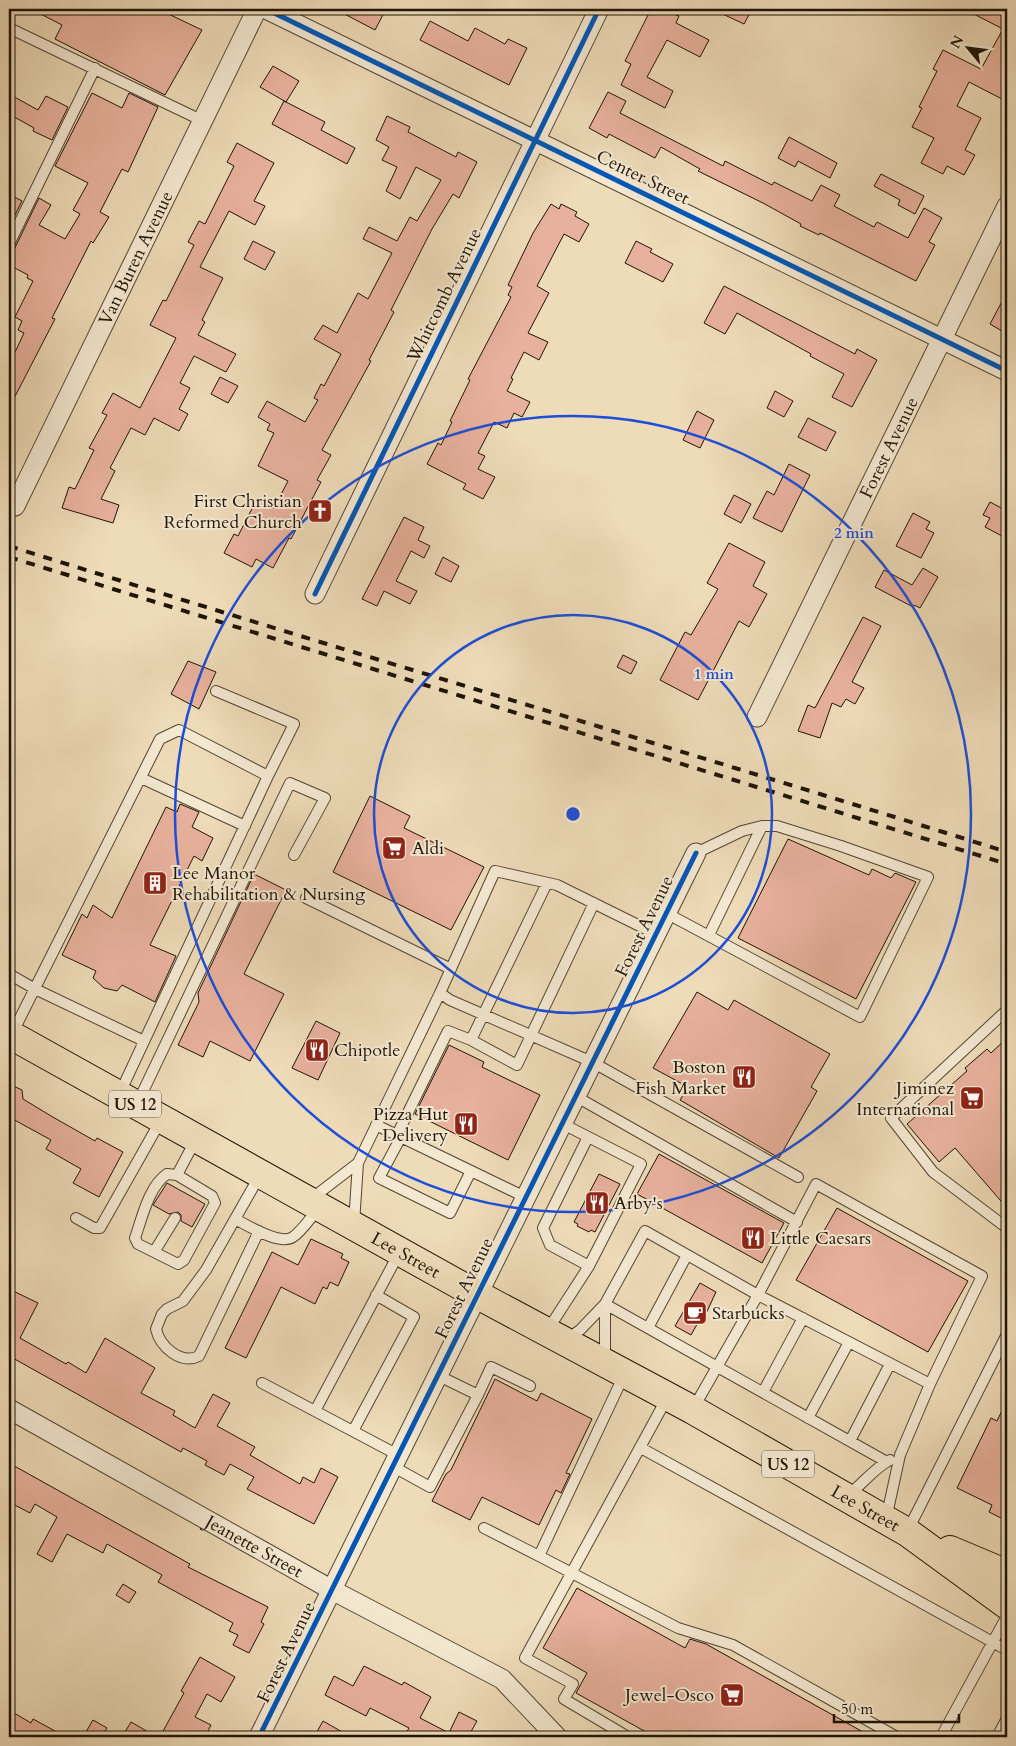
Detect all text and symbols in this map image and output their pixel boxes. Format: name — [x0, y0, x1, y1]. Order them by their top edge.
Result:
north arrow — [944, 22, 994, 72]
text: N — [946, 32, 968, 52]
street label: Center Street — [592, 144, 694, 211]
street label: Van Buren Avenue — [93, 187, 179, 330]
street label: Whitcomb Avenue — [401, 224, 488, 367]
street label: Forest Avenue — [854, 393, 925, 503]
place label: First Christian Reformed Church — [164, 489, 303, 535]
church icon: First Christian Reformed Church — [307, 498, 333, 524]
text: 2 min — [834, 523, 874, 543]
text: 1 min — [694, 664, 734, 684]
centre of rings — [564, 805, 582, 823]
supermarket icon: Aldi — [381, 835, 407, 861]
place label: Aldi — [412, 836, 444, 861]
place label: Lee Manor Rehabilitation & Nursing — [172, 861, 366, 907]
building icon: Lee Manor Rehabilitation & Nursing — [142, 870, 168, 896]
street label: Forest Avenue — [609, 871, 680, 981]
restaurant icon: Chipotle — [304, 1037, 330, 1063]
place label: Chipotle — [334, 1038, 400, 1063]
place label: Boston Fish Market — [635, 1055, 727, 1101]
restaurant icon: Boston Fish Market — [731, 1064, 757, 1090]
place label: Jiminez International — [856, 1076, 954, 1122]
supermarket icon: Jiminez International — [959, 1085, 985, 1111]
road number: US 12 — [109, 1090, 161, 1118]
place label: Pizza Hut Delivery — [373, 1102, 448, 1148]
restaurant icon: Pizza Hut Delivery — [453, 1111, 479, 1137]
restaurant icon: Arby's — [584, 1190, 610, 1216]
place label: Arby's — [614, 1191, 663, 1216]
restaurant icon: Little Caesars — [740, 1225, 766, 1251]
street label: Lee Street — [366, 1226, 445, 1285]
place label: Little Caesars — [770, 1226, 871, 1251]
street label: Forest Avenue — [429, 1233, 500, 1343]
cafe icon: Starbucks — [682, 1300, 708, 1326]
place label: Starbucks — [712, 1301, 784, 1326]
road number: US 12 — [762, 1450, 814, 1478]
street label: Lee Street — [826, 1479, 904, 1538]
street label: Jeanette Street — [198, 1508, 307, 1584]
street label: Forest Avenue — [251, 1597, 322, 1707]
supermarket icon: Jewel-Osco — [719, 1682, 745, 1708]
place label: Jewel-Osco — [622, 1683, 714, 1708]
scale bar — [834, 1691, 958, 1723]
text: 50 m — [841, 1699, 873, 1719]

